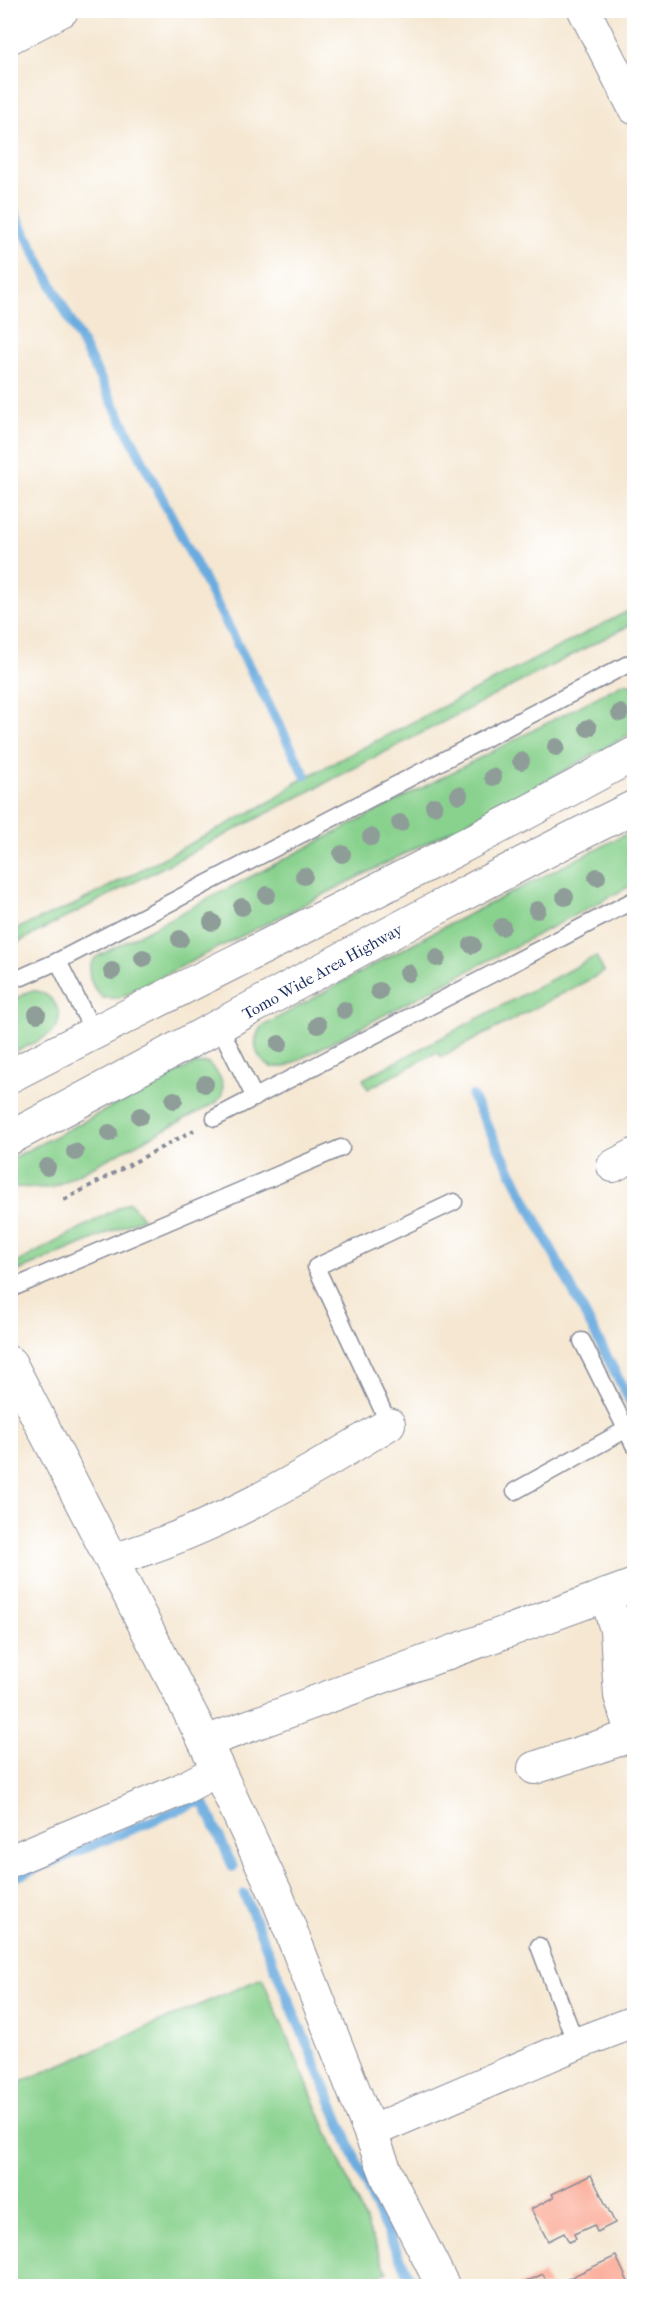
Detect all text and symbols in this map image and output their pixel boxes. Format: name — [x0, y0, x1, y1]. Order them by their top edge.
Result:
street label: Tomo Wide Area Highway — [239, 919, 406, 1023]

